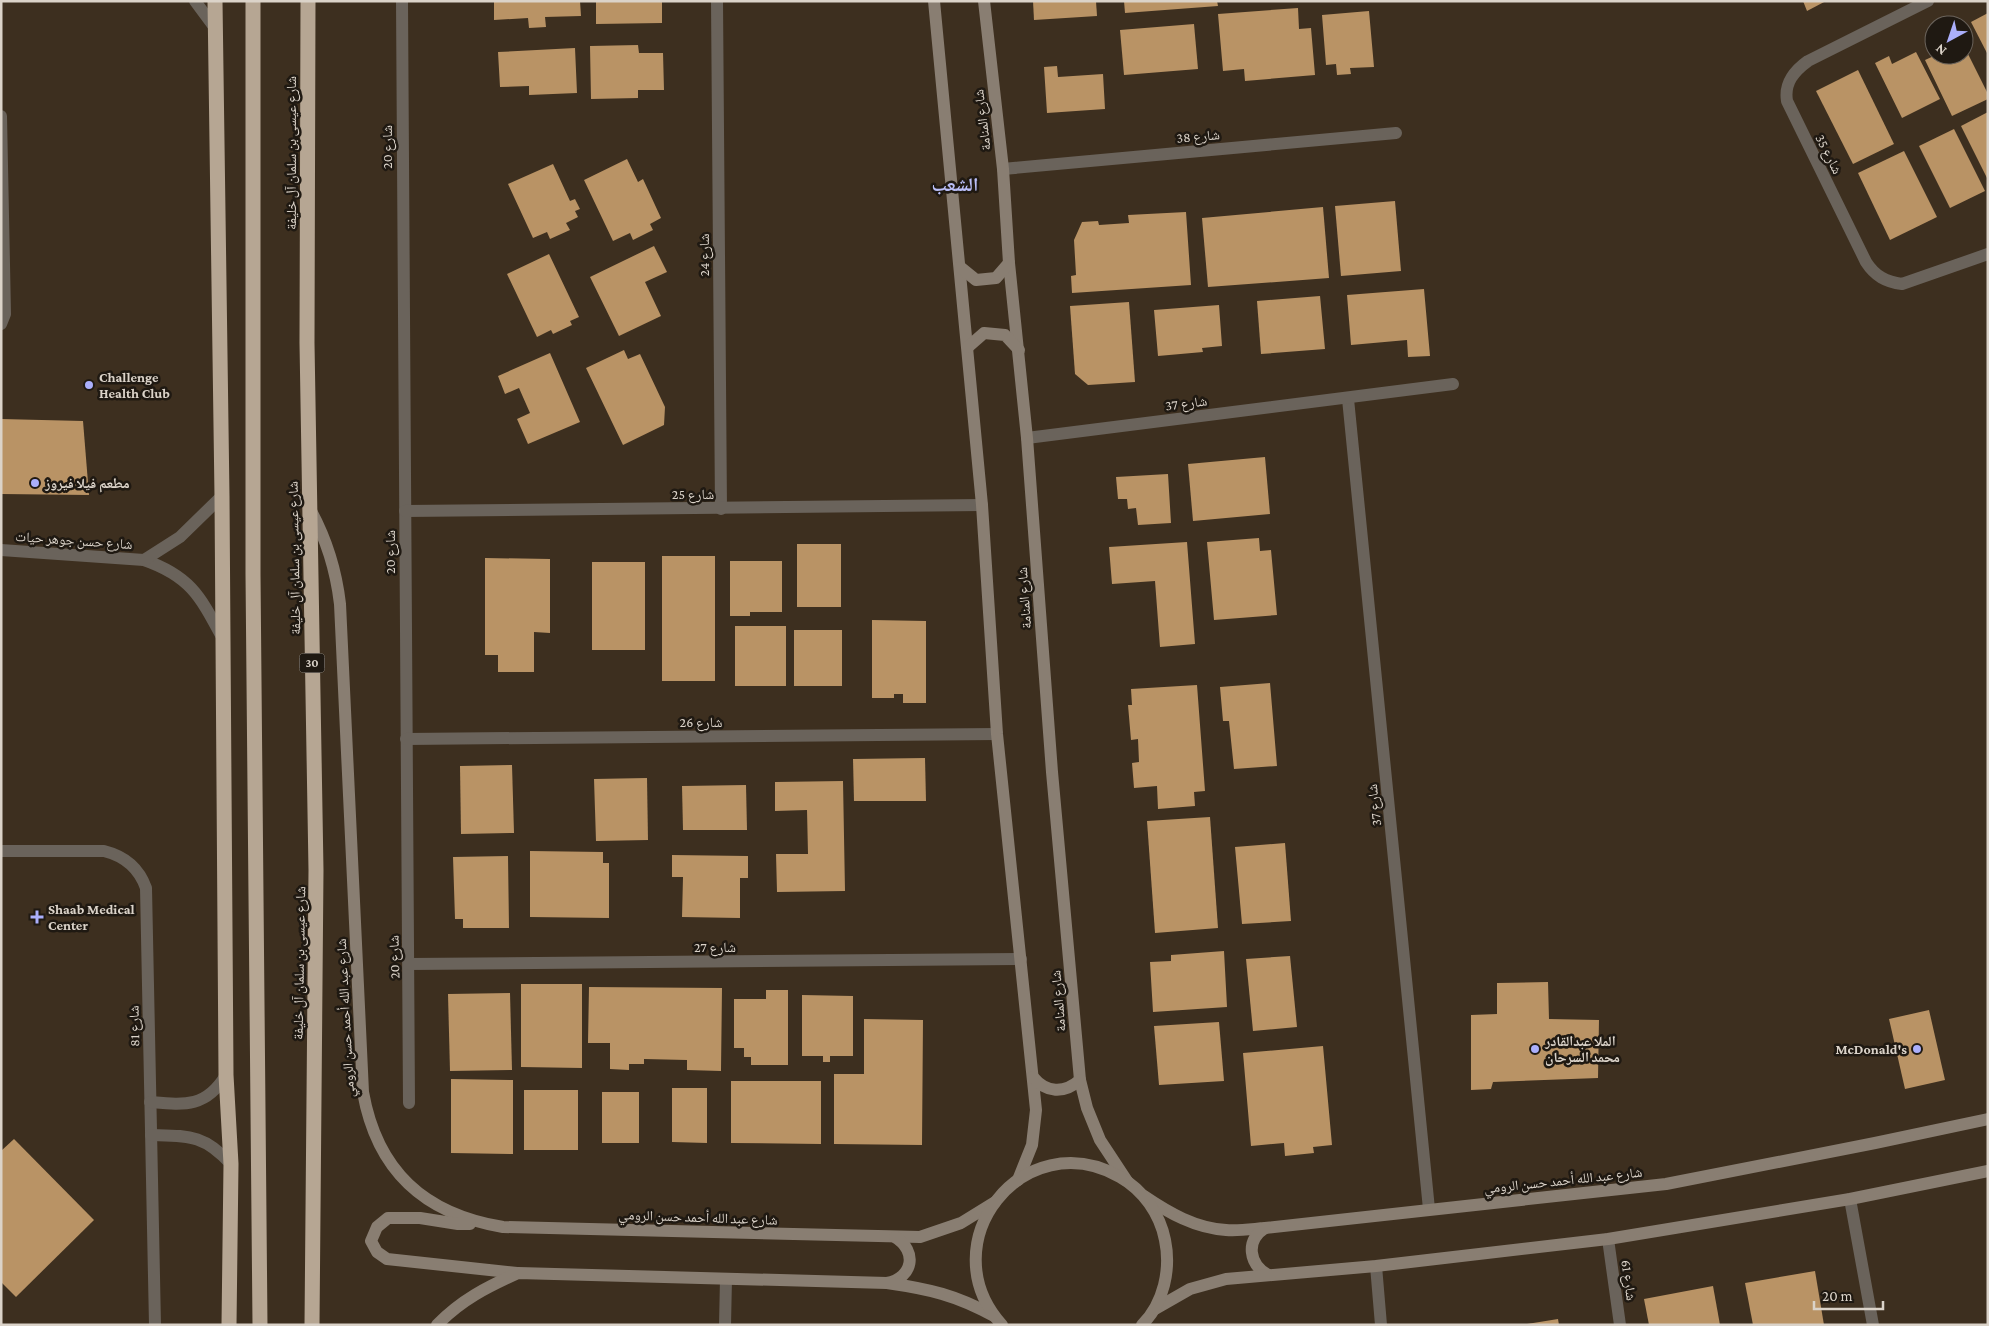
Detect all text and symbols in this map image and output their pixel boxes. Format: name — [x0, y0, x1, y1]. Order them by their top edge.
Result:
north arrow — [1924, 15, 1974, 65]
text: N — [1931, 40, 1949, 59]
street label: شارع عيسى بن سلمان آل خليفة — [283, 76, 301, 230]
street label: شارع المنامة — [970, 88, 996, 152]
street label: شارع 20 — [379, 125, 397, 169]
street label: شارع 38 — [1176, 126, 1221, 148]
street label: شارع 35 — [1810, 131, 1846, 177]
district label: الشعب — [932, 174, 978, 195]
street label: شارع 24 — [696, 233, 714, 277]
place label: Challenge Health Club — [99, 369, 170, 401]
marker: Challenge Health Club — [83, 379, 95, 391]
street label: شارع 37 — [1164, 392, 1208, 415]
place label: مطعم فيلا فيروز — [44, 475, 130, 493]
marker: مطعم فيلا فيروز — [29, 477, 41, 489]
street label: شارع عيسى بن سلمان آل خليفة — [285, 481, 305, 635]
street label: شارع 25 — [672, 486, 714, 504]
street label: شارع حسن جوهر حيات — [15, 528, 133, 554]
street label: شارع 20 — [382, 530, 400, 574]
street label: شارع المنامة — [1014, 567, 1036, 629]
road number: 30 — [300, 654, 324, 672]
street label: شارع 26 — [679, 714, 723, 732]
street label: شارع 37 — [1364, 783, 1386, 827]
street label: شارع عيسى بن سلمان آل خليفة — [290, 886, 310, 1040]
place label: Shaab Medical Center — [48, 901, 135, 933]
marker: Shaab Medical Center — [30, 910, 44, 924]
street label: شارع 20 — [386, 935, 404, 979]
street label: شارع عبد الله أحمد حسن الرومي — [333, 938, 361, 1098]
street label: شارع 27 — [694, 939, 736, 957]
street label: شارع المنامة — [1047, 969, 1071, 1032]
street label: شارع 81 — [126, 1005, 144, 1047]
place label: الملا عبدالقادر محمد السرحان — [1544, 1033, 1620, 1066]
place label: McDonald's — [1835, 1041, 1907, 1057]
marker: الملا عبدالقادر محمد السرحان — [1529, 1043, 1541, 1055]
marker: McDonald's — [1911, 1043, 1923, 1055]
street label: شارع عبد الله أحمد حسن الرومي — [1483, 1164, 1643, 1200]
street label: شارع عبد الله أحمد حسن الرومي — [618, 1206, 778, 1231]
street label: شارع 61 — [1616, 1259, 1640, 1302]
scale bar — [1814, 1278, 1883, 1310]
text: 20 m — [1822, 1288, 1853, 1304]

